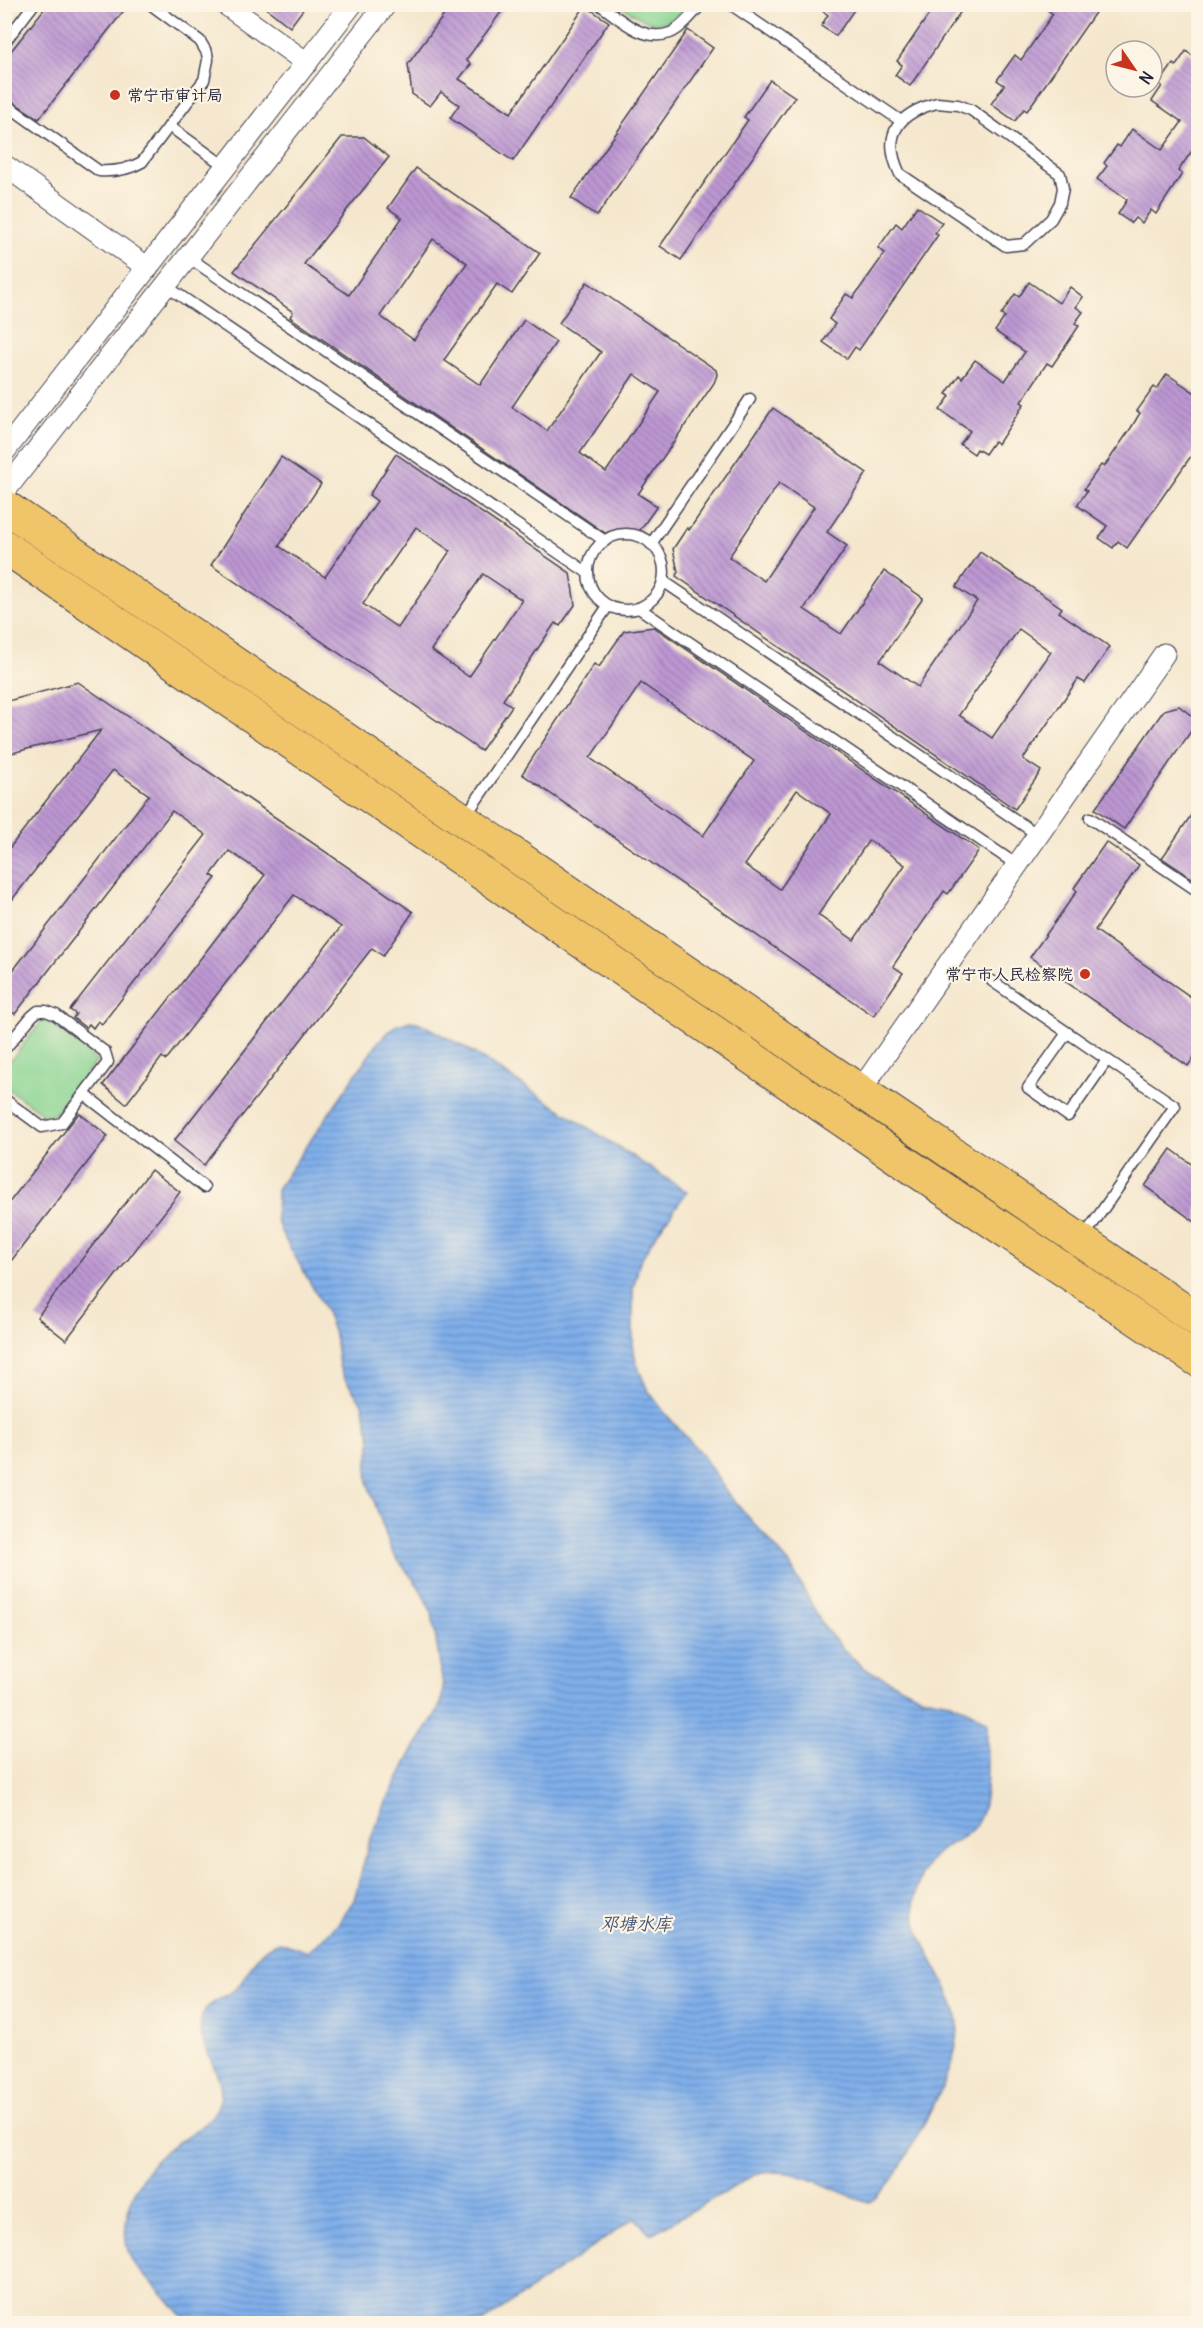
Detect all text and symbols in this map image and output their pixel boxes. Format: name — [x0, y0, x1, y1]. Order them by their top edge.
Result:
north arrow — [1104, 39, 1164, 99]
text: N — [1135, 67, 1158, 88]
place label: 常宁市审计局 — [127, 85, 223, 105]
marker: 常宁市审计局 — [108, 88, 122, 102]
place label: 常宁市人民检察院 — [945, 964, 1073, 984]
marker: 常宁市人民检察院 — [1078, 967, 1092, 981]
water label: 邓塘水库 — [600, 1912, 674, 1935]

